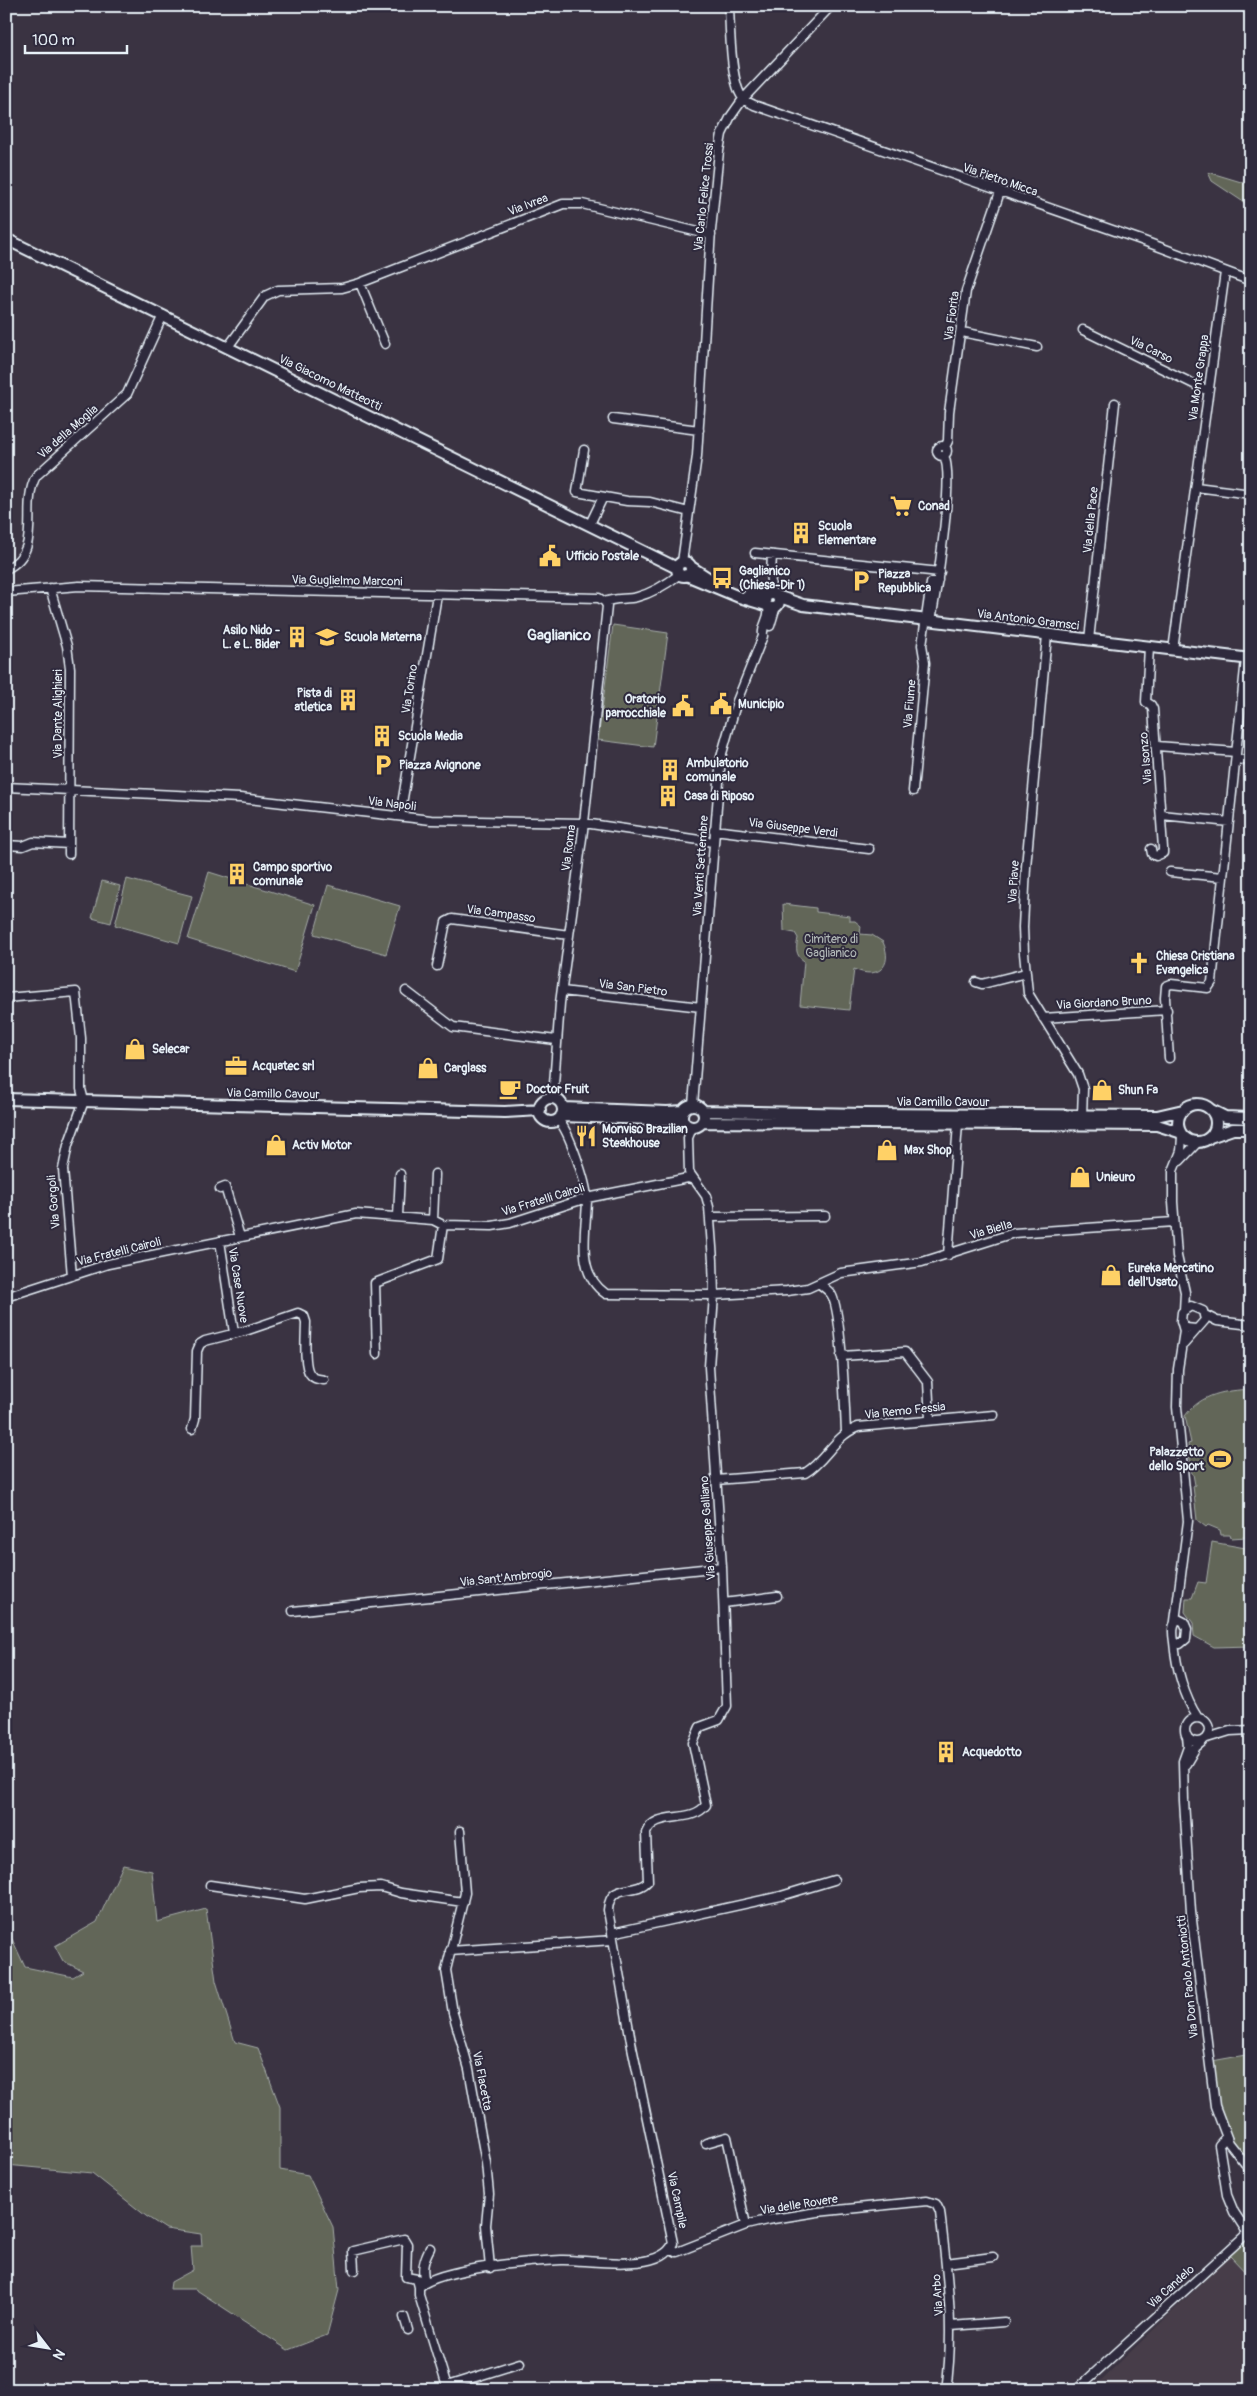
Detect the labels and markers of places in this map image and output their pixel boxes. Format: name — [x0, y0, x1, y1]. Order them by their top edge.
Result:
supermarket icon: Conad — [888, 493, 914, 519]
place label: Conad — [918, 499, 950, 514]
place label: Scuola Elementare — [818, 519, 877, 548]
building icon: Scuola Elementare — [788, 520, 814, 546]
public building icon: Ufficio Postale — [537, 543, 563, 569]
place label: Ufficio Postale — [566, 549, 640, 564]
place label: Gaglianico (Chiesa-Dir 1) — [739, 564, 806, 593]
bus stop icon: Gaglianico (Chiesa-Dir 1) — [709, 565, 735, 591]
place label: Piazza Repubblica — [878, 567, 931, 596]
parking icon: Piazza Repubblica — [848, 568, 874, 594]
place label: Asilo Nido - L. e L. Bider — [222, 623, 281, 652]
building icon: Asilo Nido - L. e L. Bider — [284, 624, 310, 650]
school or university icon: Scuola Materna — [314, 624, 340, 650]
place label: Scuola Materna — [344, 630, 422, 645]
place label: Pista di atletica — [295, 686, 332, 715]
building icon: Pista di atletica — [335, 687, 361, 713]
public building icon: Municipio — [708, 691, 734, 717]
place label: Oratorio parrocchiale — [606, 692, 667, 721]
public building icon: Oratorio parrocchiale — [670, 693, 696, 719]
place label: Municipio — [738, 697, 785, 712]
building icon: Scuola Media — [369, 723, 395, 749]
place label: Scuola Media — [398, 729, 463, 744]
parking icon: Piazza Avignone — [370, 752, 396, 778]
place label: Ambulatorio comunale — [685, 756, 749, 785]
building icon: Ambulatorio comunale — [657, 757, 683, 783]
place label: Piazza Avignone — [399, 758, 482, 773]
building icon: Casa di Riposo — [655, 783, 681, 809]
place label: Casa di Riposo — [684, 789, 755, 804]
place label: Campo sportivo comunale — [252, 860, 333, 889]
building icon: Campo sportivo comunale — [224, 861, 250, 887]
place label: Chiesa Cristiana Evangelica — [1156, 949, 1235, 978]
church icon: Chiesa Cristiana Evangelica — [1126, 950, 1152, 976]
shop icon: Selecar — [122, 1036, 148, 1062]
place label: Selecar — [152, 1042, 190, 1057]
office icon: Acquatec srl — [223, 1053, 249, 1079]
shop icon: Carglass — [415, 1055, 441, 1081]
place label: Acquatec srl — [252, 1059, 315, 1074]
place label: Carglass — [444, 1061, 487, 1076]
cafe icon: Doctor Fruit — [497, 1076, 523, 1102]
shop icon: Shun Fa — [1089, 1077, 1115, 1103]
place label: Doctor Fruit — [526, 1082, 590, 1097]
place label: Shun Fa — [1118, 1083, 1159, 1098]
place label: Monviso Brazilian Steakhouse — [602, 1122, 688, 1151]
restaurant icon: Monviso Brazilian Steakhouse — [573, 1123, 599, 1149]
shop icon: Activ Motor — [263, 1132, 289, 1158]
shop icon: Max Shop — [874, 1137, 900, 1163]
place label: Activ Motor — [292, 1138, 353, 1153]
place label: Max Shop — [904, 1143, 952, 1158]
shop icon: Unieuro — [1067, 1164, 1093, 1190]
place label: Unieuro — [1096, 1170, 1136, 1185]
place label: Eureka Mercatino dell'Usato — [1128, 1261, 1214, 1290]
shop icon: Eureka Mercatino dell'Usato — [1098, 1262, 1124, 1288]
place label: Palazzetto dello Sport — [1149, 1445, 1205, 1474]
sports icon: Palazzetto dello Sport — [1207, 1446, 1233, 1472]
building icon: Acquedotto — [933, 1739, 959, 1765]
place label: Acquedotto — [962, 1745, 1022, 1760]

